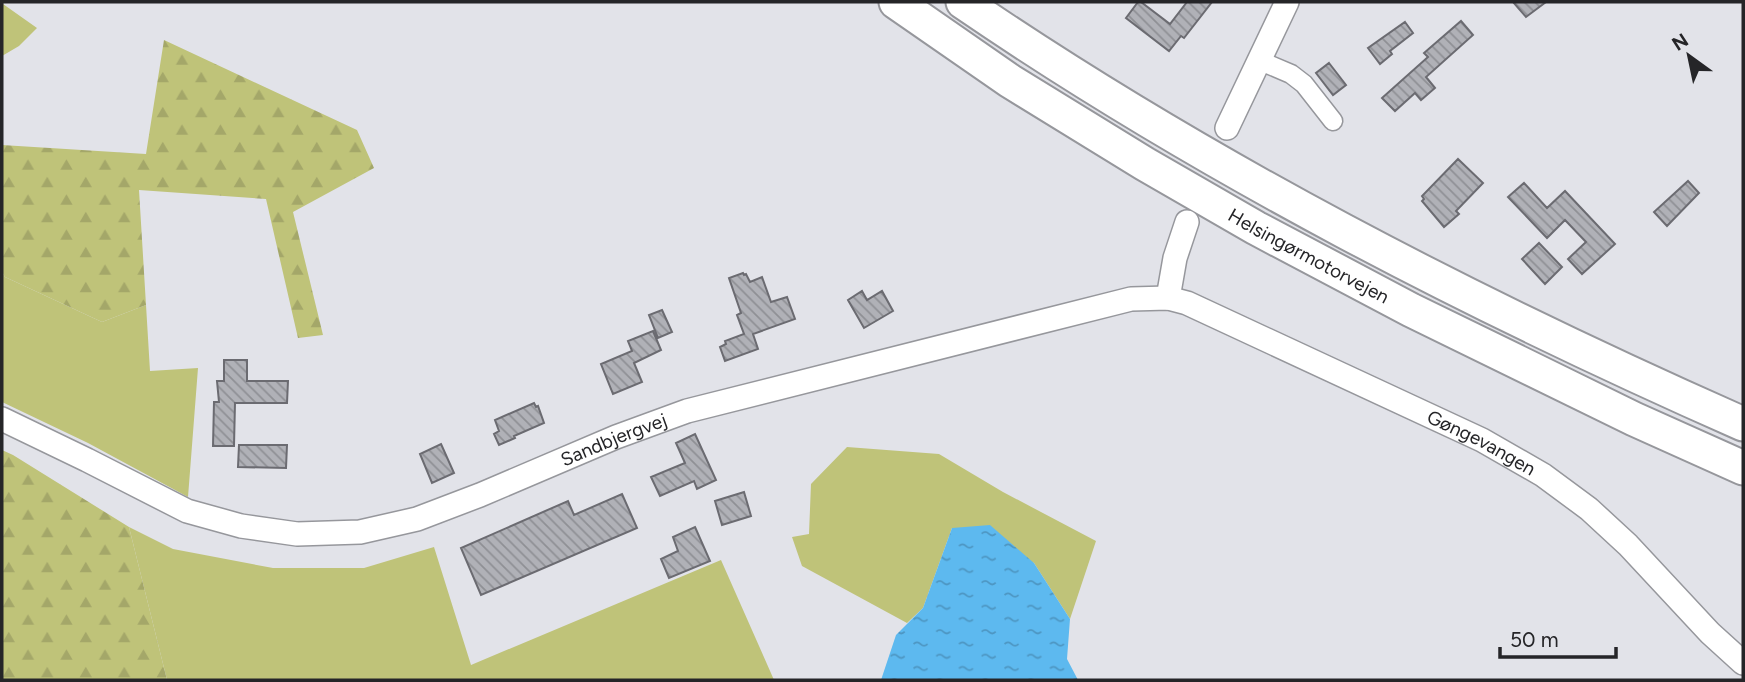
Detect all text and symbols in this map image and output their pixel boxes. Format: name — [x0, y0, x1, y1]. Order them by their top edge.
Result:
north arrow — [1654, 21, 1724, 91]
text: N — [1668, 29, 1692, 56]
street label: Helsingørmotorvejen — [1224, 203, 1393, 308]
street label: Gøngevangen — [1423, 405, 1540, 480]
street label: Sandbjergvej — [557, 408, 670, 471]
scale bar — [1500, 616, 1616, 660]
text: 50 m — [1510, 627, 1559, 652]

